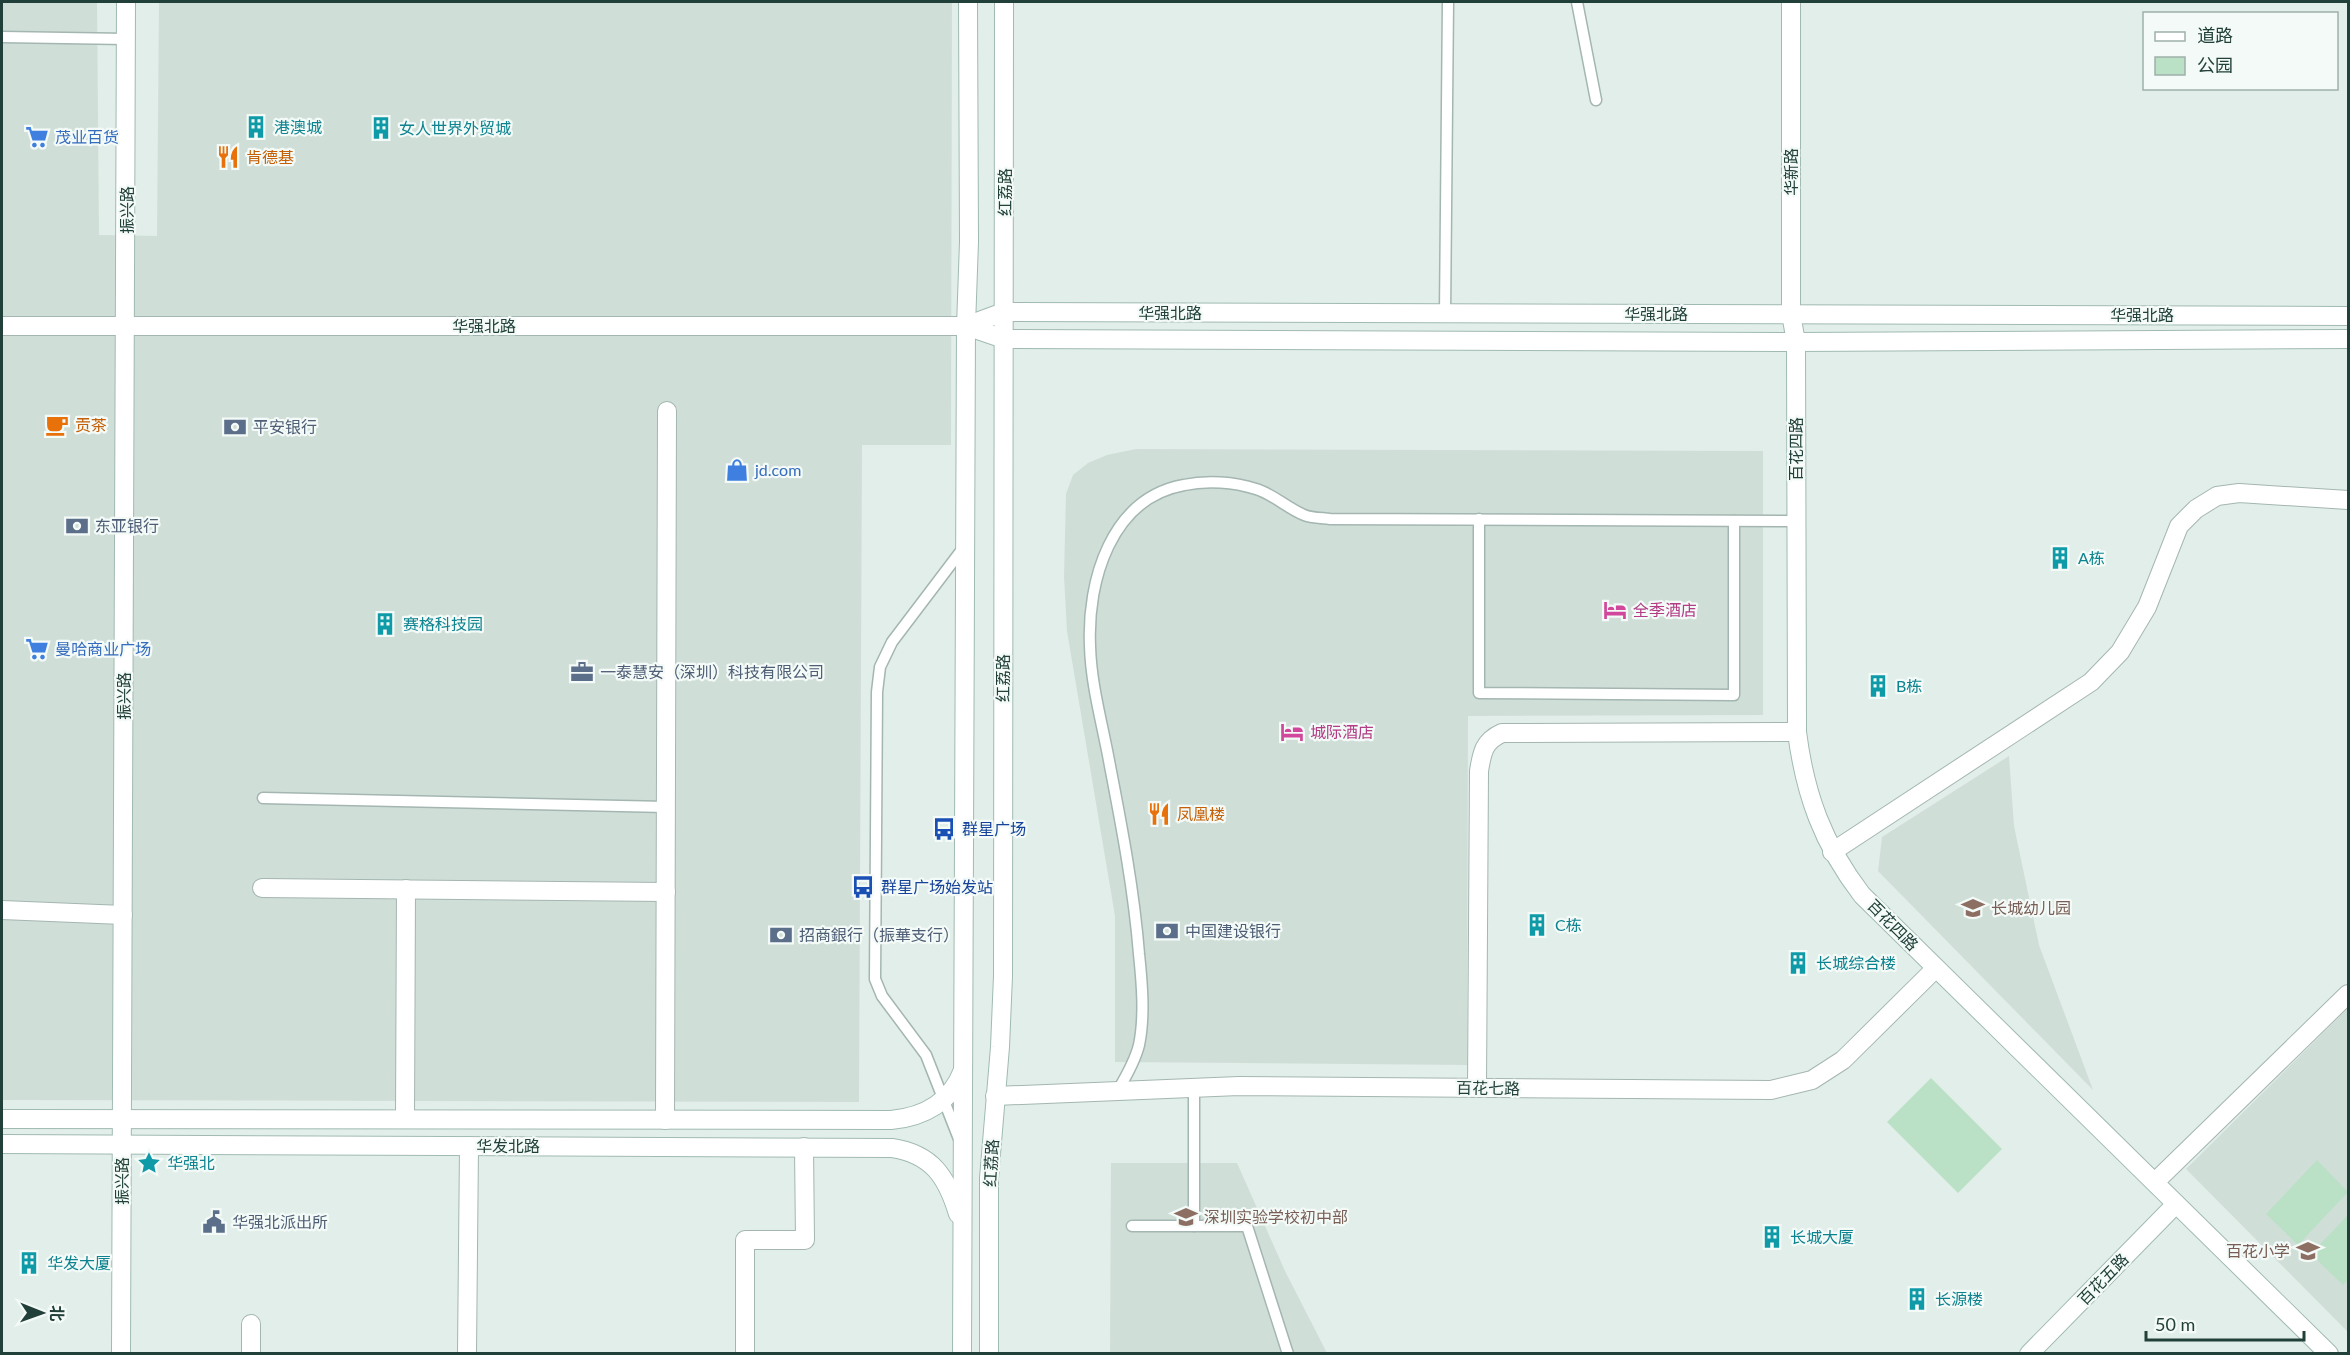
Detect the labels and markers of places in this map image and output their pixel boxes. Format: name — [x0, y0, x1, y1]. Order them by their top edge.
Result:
building icon: 港澳城 — [243, 114, 269, 140]
building icon: 女人世界外贸城 — [368, 115, 394, 141]
place label: 港澳城 — [274, 117, 322, 136]
place label: 女人世界外贸城 — [399, 118, 511, 137]
supermarket icon: 茂业百货 — [24, 124, 50, 150]
place label: 茂业百货 — [55, 127, 119, 146]
restaurant icon: 肯德基 — [215, 144, 241, 170]
place label: 肯德基 — [246, 147, 294, 166]
cafe icon: 贡茶 — [44, 412, 70, 438]
bank icon: 平安银行 — [222, 414, 248, 440]
place label: 贡茶 — [75, 415, 107, 434]
place label: 平安银行 — [253, 417, 317, 436]
shop icon: jd.com — [724, 457, 750, 483]
place label: jd.com — [754, 460, 801, 479]
bank icon: 东亚银行 — [64, 513, 90, 539]
place label: 东亚银行 — [95, 516, 159, 535]
building icon: A栋 — [2047, 545, 2073, 571]
place label: A栋 — [2078, 548, 2105, 567]
hotel icon: 全季酒店 — [1602, 597, 1628, 623]
place label: 全季酒店 — [1633, 600, 1697, 619]
building icon: 赛格科技园 — [372, 611, 398, 637]
place label: 赛格科技园 — [403, 614, 483, 633]
supermarket icon: 曼哈商业广场 — [24, 636, 50, 662]
place label: 曼哈商业广场 — [55, 639, 151, 658]
office icon: 一泰慧安（深圳）科技有限公司 — [569, 659, 595, 685]
place label: 一泰慧安（深圳）科技有限公司 — [600, 662, 824, 681]
building icon: B栋 — [1865, 673, 1891, 699]
place label: B栋 — [1896, 676, 1922, 695]
hotel icon: 城际酒店 — [1279, 719, 1305, 745]
place label: 城际酒店 — [1310, 722, 1374, 741]
restaurant icon: 凤凰楼 — [1146, 801, 1172, 827]
place label: 凤凰楼 — [1177, 804, 1225, 823]
bus stop icon: 群星广场 — [931, 816, 957, 842]
place label: 群星广场 — [962, 819, 1026, 838]
bus stop icon: 群星广场始发站 — [850, 874, 876, 900]
place label: 群星广场始发站 — [881, 877, 993, 896]
school or university icon: 长城幼儿园 — [1960, 895, 1986, 921]
place label: 长城幼儿园 — [1991, 898, 2071, 917]
building icon: C栋 — [1524, 912, 1550, 938]
place label: C栋 — [1555, 915, 1582, 934]
bank icon: 中国建设银行 — [1154, 918, 1180, 944]
place label: 中国建设银行 — [1185, 921, 1281, 940]
bank icon: 招商銀行（振華支行） — [768, 922, 794, 948]
place label: 招商銀行（振華支行） — [799, 925, 959, 944]
building icon: 长城综合楼 — [1785, 950, 1811, 976]
place label: 长城综合楼 — [1816, 953, 1896, 972]
place icon: 华强北 — [136, 1150, 162, 1176]
place label: 华强北 — [167, 1153, 215, 1172]
school or university icon: 深圳实验学校初中部 — [1173, 1204, 1199, 1230]
place label: 深圳实验学校初中部 — [1204, 1207, 1348, 1226]
public building icon: 华强北派出所 — [201, 1209, 227, 1235]
place label: 华强北派出所 — [232, 1212, 328, 1231]
building icon: 长城大厦 — [1759, 1224, 1785, 1250]
place label: 长城大厦 — [1790, 1227, 1854, 1246]
school or university icon: 百花小学 — [2295, 1238, 2321, 1264]
place label: 百花小学 — [2226, 1241, 2290, 1260]
building icon: 华发大厦 — [16, 1250, 42, 1276]
place label: 华发大厦 — [47, 1253, 111, 1272]
building icon: 长源楼 — [1904, 1286, 1930, 1312]
place label: 长源楼 — [1935, 1289, 1983, 1308]

